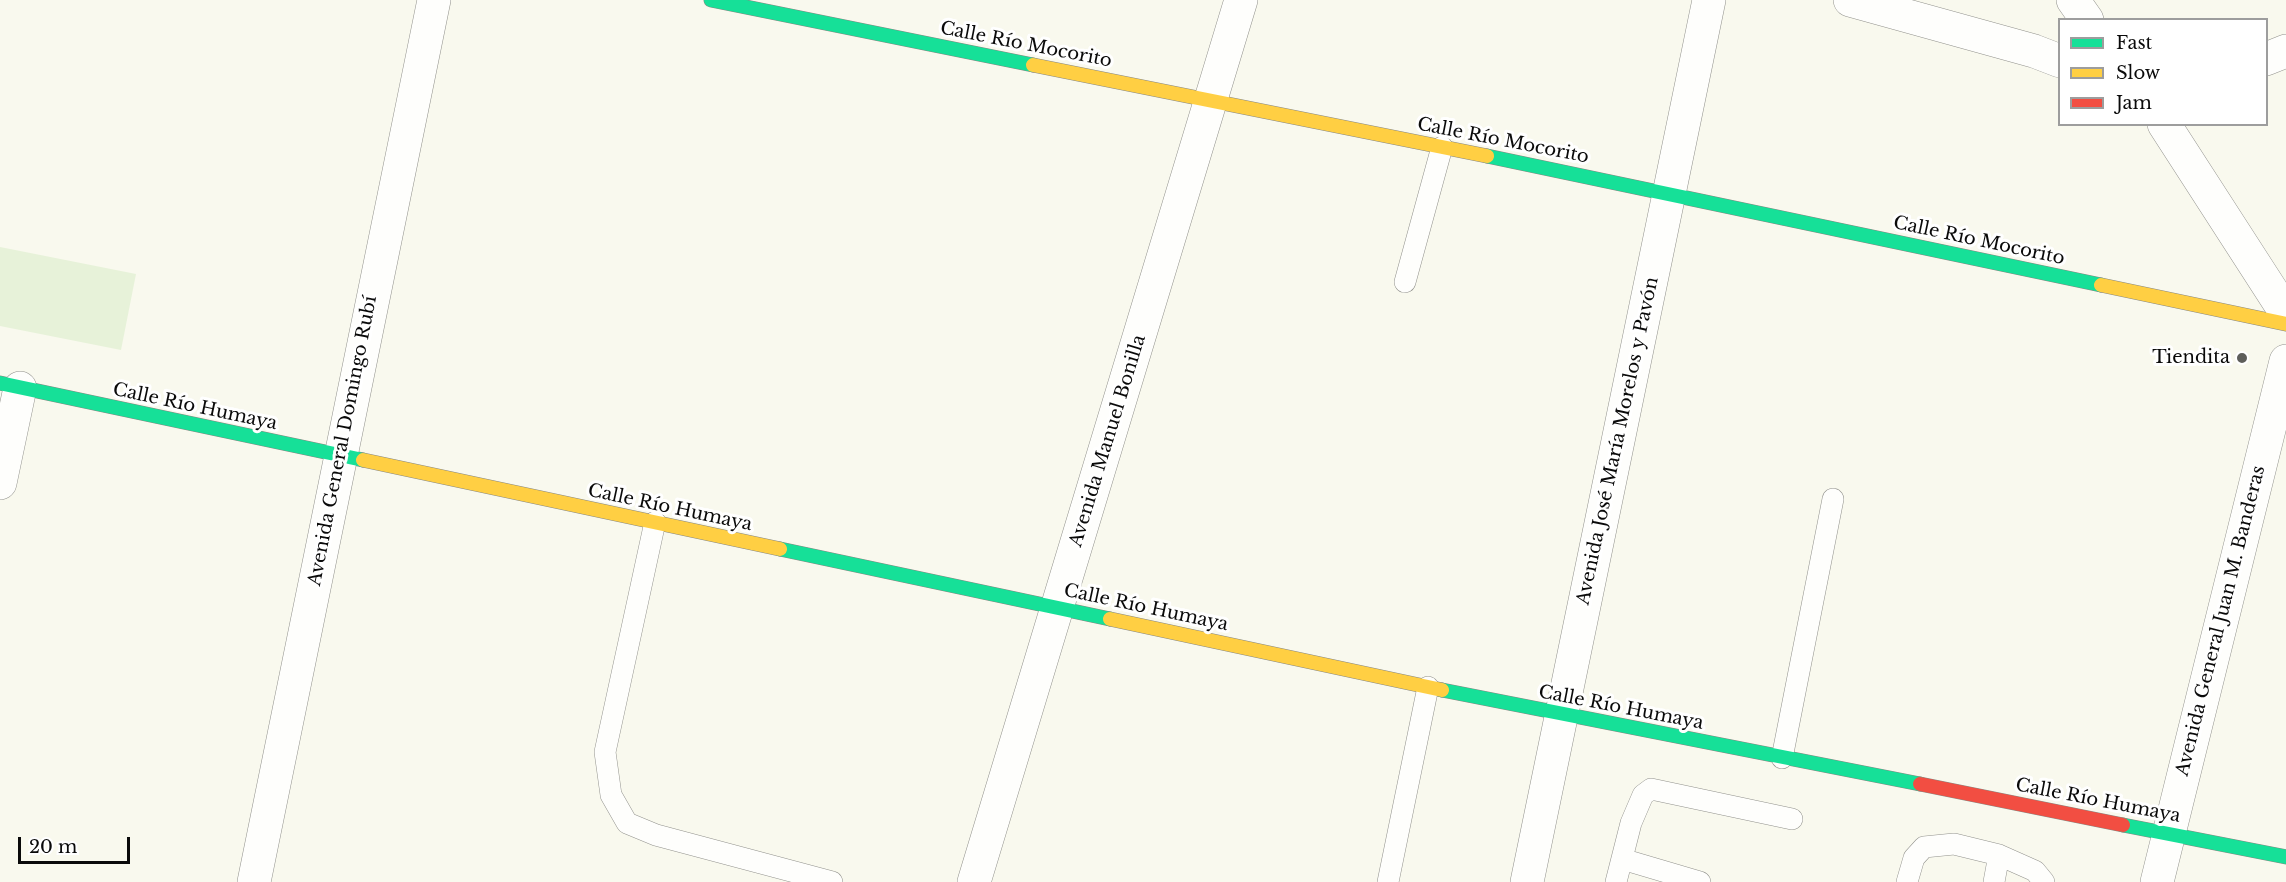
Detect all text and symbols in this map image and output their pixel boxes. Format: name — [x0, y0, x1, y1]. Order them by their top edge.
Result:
street label: Calle Río Mocorito — [938, 18, 1114, 72]
legend — [2058, 18, 2268, 126]
text: Fast — [2116, 32, 2152, 54]
text: Slow — [2116, 62, 2160, 84]
text: Jam — [2116, 92, 2152, 114]
street label: Calle Río Mocorito — [1415, 114, 1591, 168]
street label: Calle Río Mocorito — [1891, 212, 2067, 270]
street label: Avenida José María Morelos y Pavón — [1573, 275, 1663, 607]
street label: Avenida General Domingo Rubí — [304, 294, 382, 588]
street label: Avenida Manuel Bonilla — [1065, 332, 1151, 550]
place label: Tiendita — [2152, 347, 2230, 369]
marker: Tiendita — [2235, 351, 2249, 365]
street label: Calle Río Humaya — [111, 379, 279, 435]
street label: Avenida General Juan M. Banderas — [2172, 464, 2270, 778]
street label: Calle Río Humaya — [586, 480, 754, 536]
street label: Calle Río Humaya — [1062, 580, 1230, 636]
street label: Calle Río Humaya — [1537, 681, 1705, 735]
street label: Calle Río Humaya — [2014, 774, 2182, 828]
scale bar — [21, 825, 134, 863]
text: 20 m — [29, 836, 77, 858]

